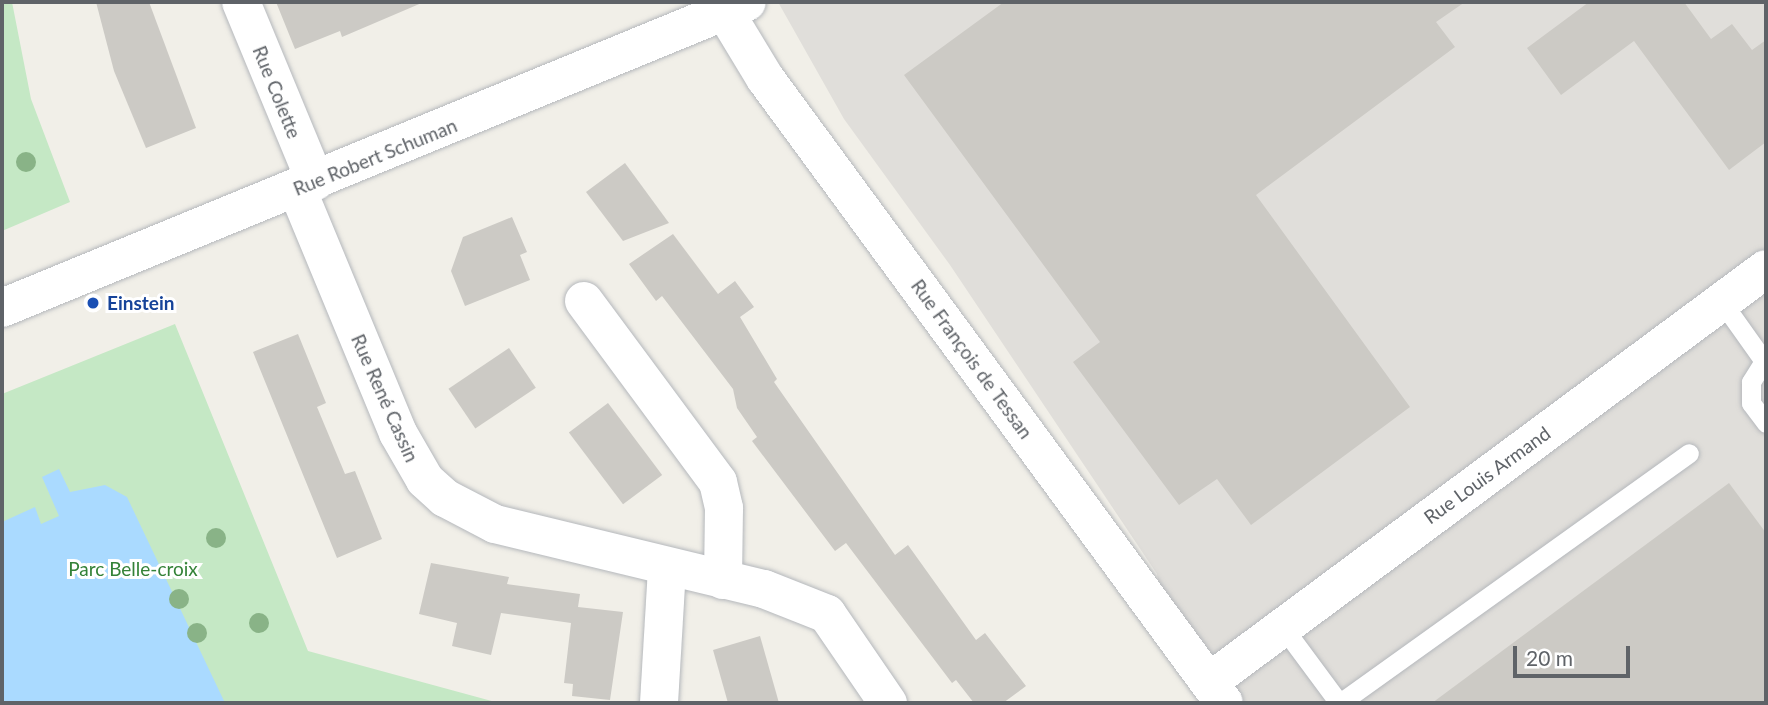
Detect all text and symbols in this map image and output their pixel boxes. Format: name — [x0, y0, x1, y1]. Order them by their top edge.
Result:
street label: Rue Colette — [248, 42, 306, 142]
street label: Rue Robert Schuman — [290, 114, 460, 200]
street label: Rue François de Tessan — [906, 275, 1038, 443]
place label: Einstein — [107, 292, 174, 314]
marker: Einstein — [85, 295, 101, 311]
street label: Rue René Cassin — [347, 331, 423, 465]
street label: Rue Louis Armand — [1419, 421, 1555, 529]
park label: Parc Belle-croix — [68, 558, 198, 580]
scale bar — [1516, 632, 1633, 676]
text: 20 m — [1526, 645, 1573, 670]

